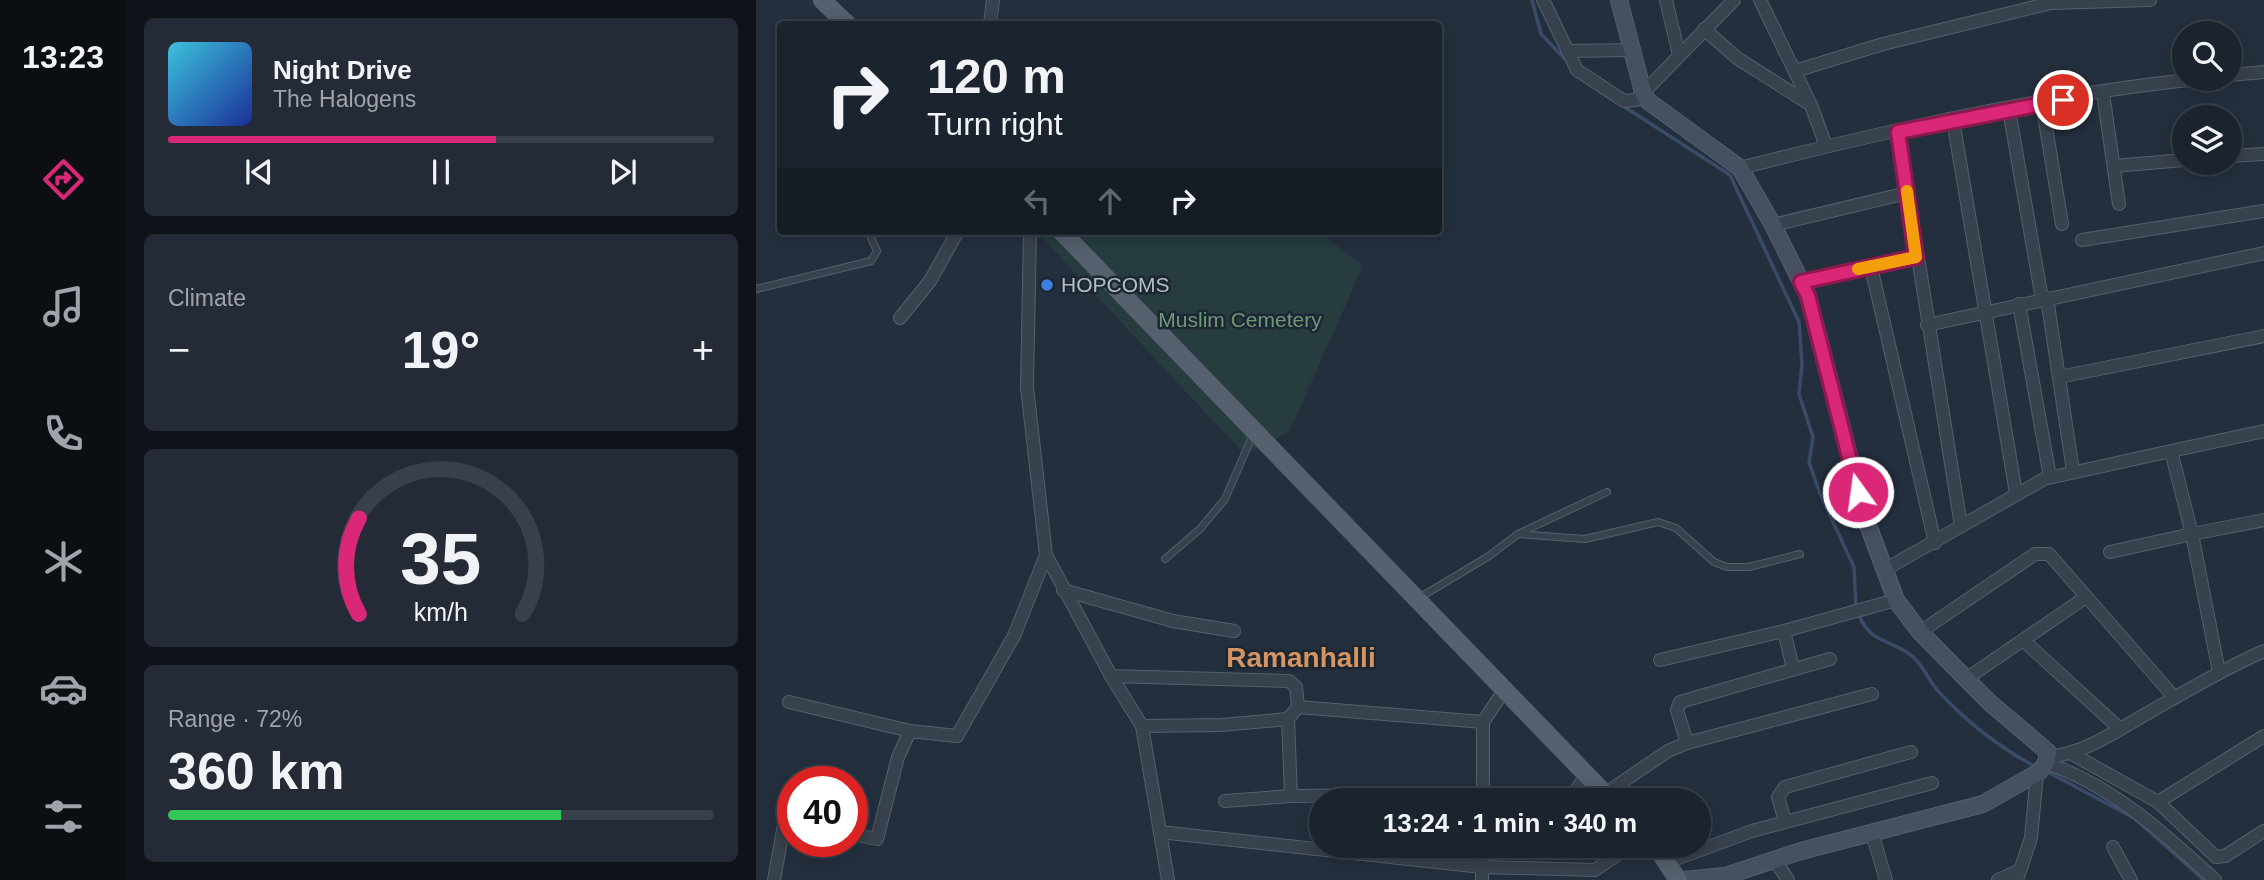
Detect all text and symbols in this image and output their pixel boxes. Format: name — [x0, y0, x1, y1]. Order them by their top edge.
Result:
map controls — [2172, 21, 2242, 175]
button: search — [2172, 21, 2242, 91]
text: 13:23 — [22, 39, 104, 75]
icon: right — [812, 49, 903, 140]
text: 120 m — [927, 49, 1066, 103]
text: Night Drive — [273, 55, 412, 85]
pin — [2033, 70, 2093, 130]
icon: arrive — [2044, 81, 2082, 119]
text: The Halogens — [273, 86, 416, 112]
button: layers — [2172, 105, 2242, 175]
text: Turn right — [927, 106, 1063, 142]
icon: previous — [240, 153, 278, 191]
icon: pause — [422, 153, 460, 191]
icon: next — [604, 153, 642, 191]
icon: directions — [39, 155, 88, 204]
icon: left — [1018, 182, 1056, 220]
icon: ahead — [1091, 182, 1129, 220]
icon: right — [1164, 182, 1202, 220]
place label: HOPCOMS — [1061, 273, 1170, 296]
marker: HOPCOMS — [1039, 277, 1055, 293]
icon: music — [39, 282, 88, 331]
text: Climate — [168, 285, 246, 311]
park label: Muslim Cemetery — [1158, 308, 1322, 331]
text: 19° — [402, 321, 480, 379]
text: − — [168, 329, 190, 371]
text: + — [692, 329, 714, 371]
icon: phone — [39, 409, 88, 458]
position arrow — [1821, 455, 1895, 529]
text: 35 — [401, 518, 481, 599]
icon: climate — [39, 537, 88, 586]
text: km/h — [414, 598, 468, 626]
district label: Ramanhalli — [1226, 642, 1376, 673]
icon: car — [39, 664, 88, 713]
text: Range · 72% — [168, 706, 302, 732]
text: 360 km — [168, 742, 344, 800]
speed limit sign: 40 — [777, 766, 868, 857]
icon: filters — [39, 792, 88, 841]
text: 13:24 · 1 min · 340 m — [1383, 808, 1637, 838]

